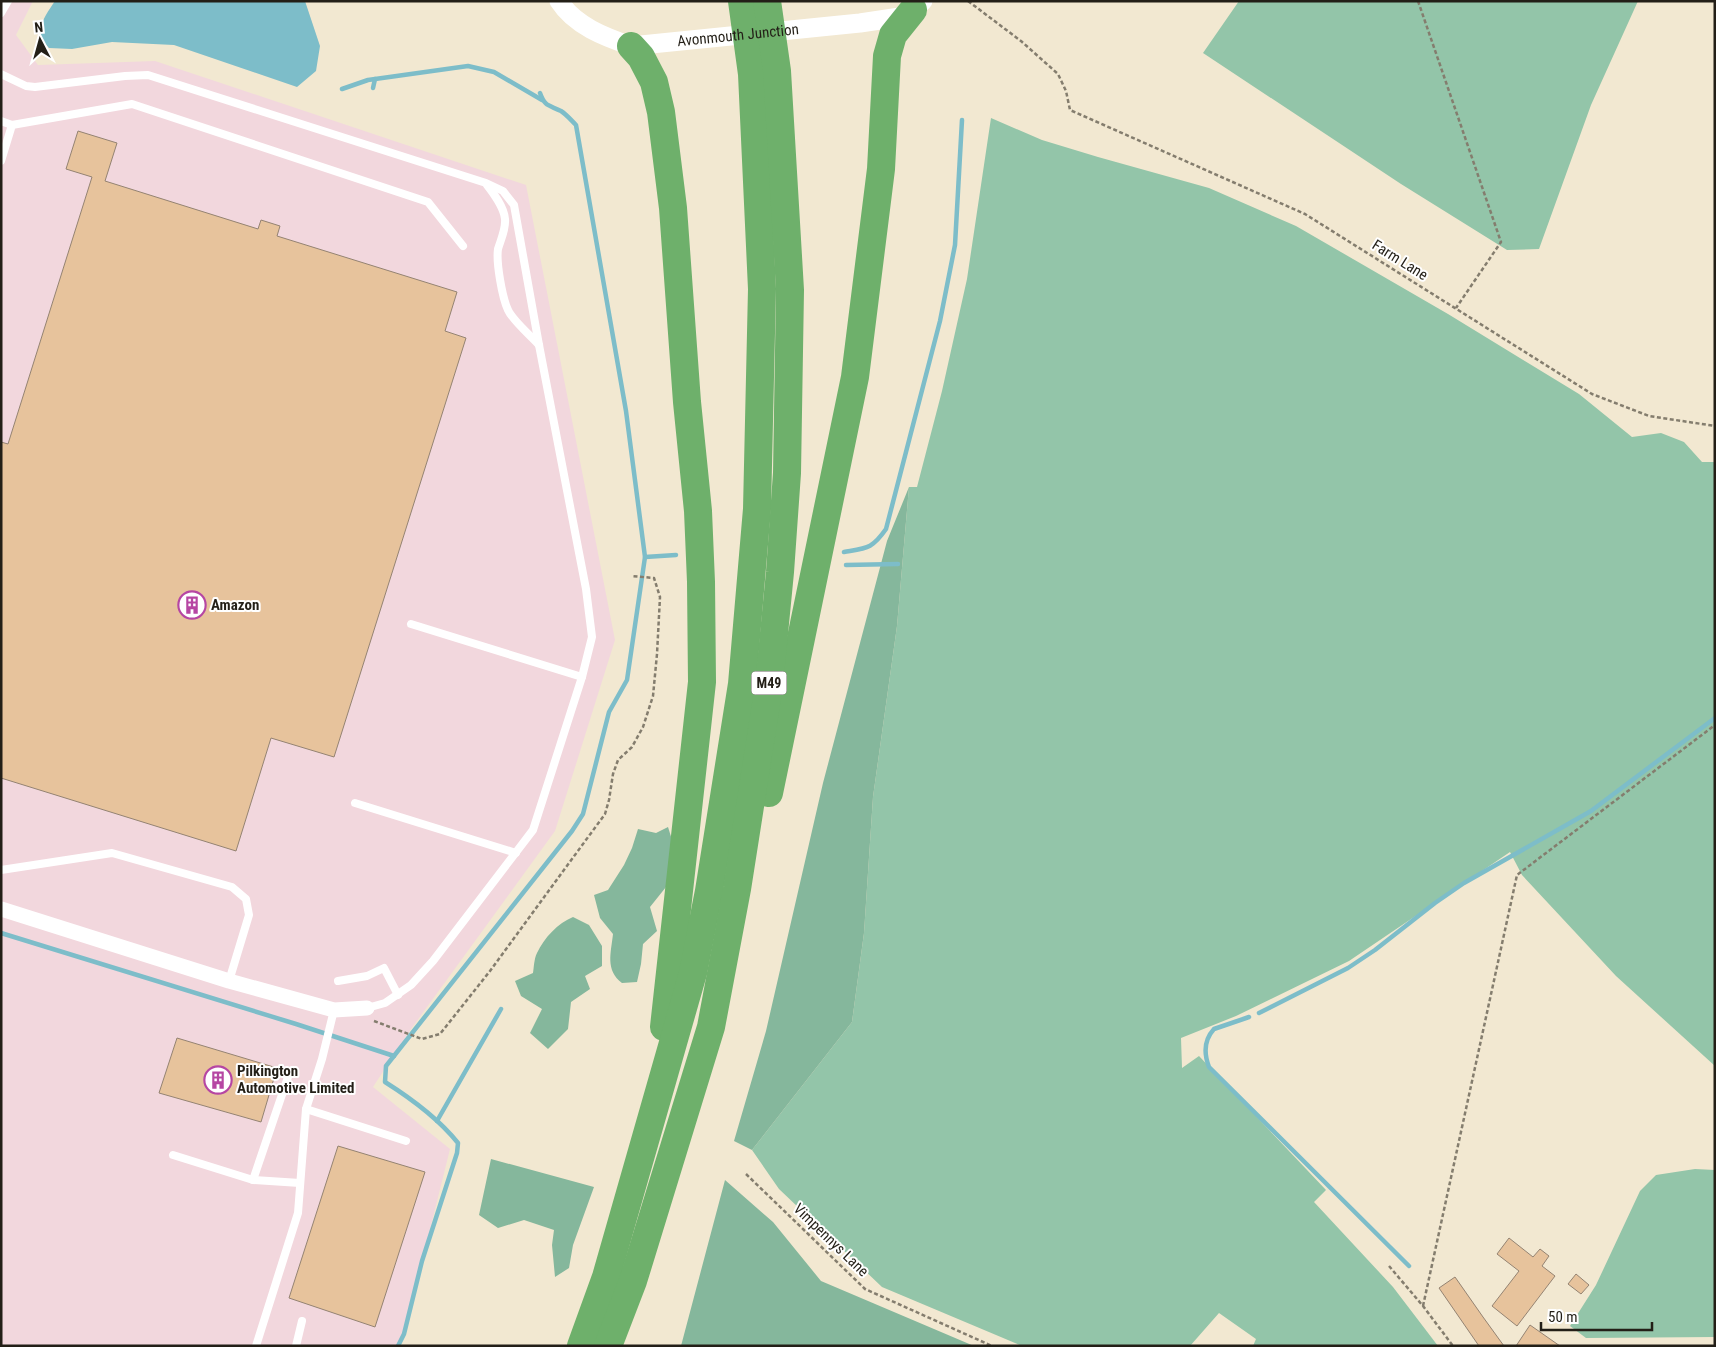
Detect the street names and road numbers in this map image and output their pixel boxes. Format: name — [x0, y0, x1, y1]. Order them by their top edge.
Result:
street label: Avonmouth Junction — [676, 20, 800, 50]
street label: Farm Lane — [1369, 236, 1431, 284]
road number: M49 — [752, 671, 786, 694]
street label: Vimpennys Lane — [790, 1200, 872, 1280]

